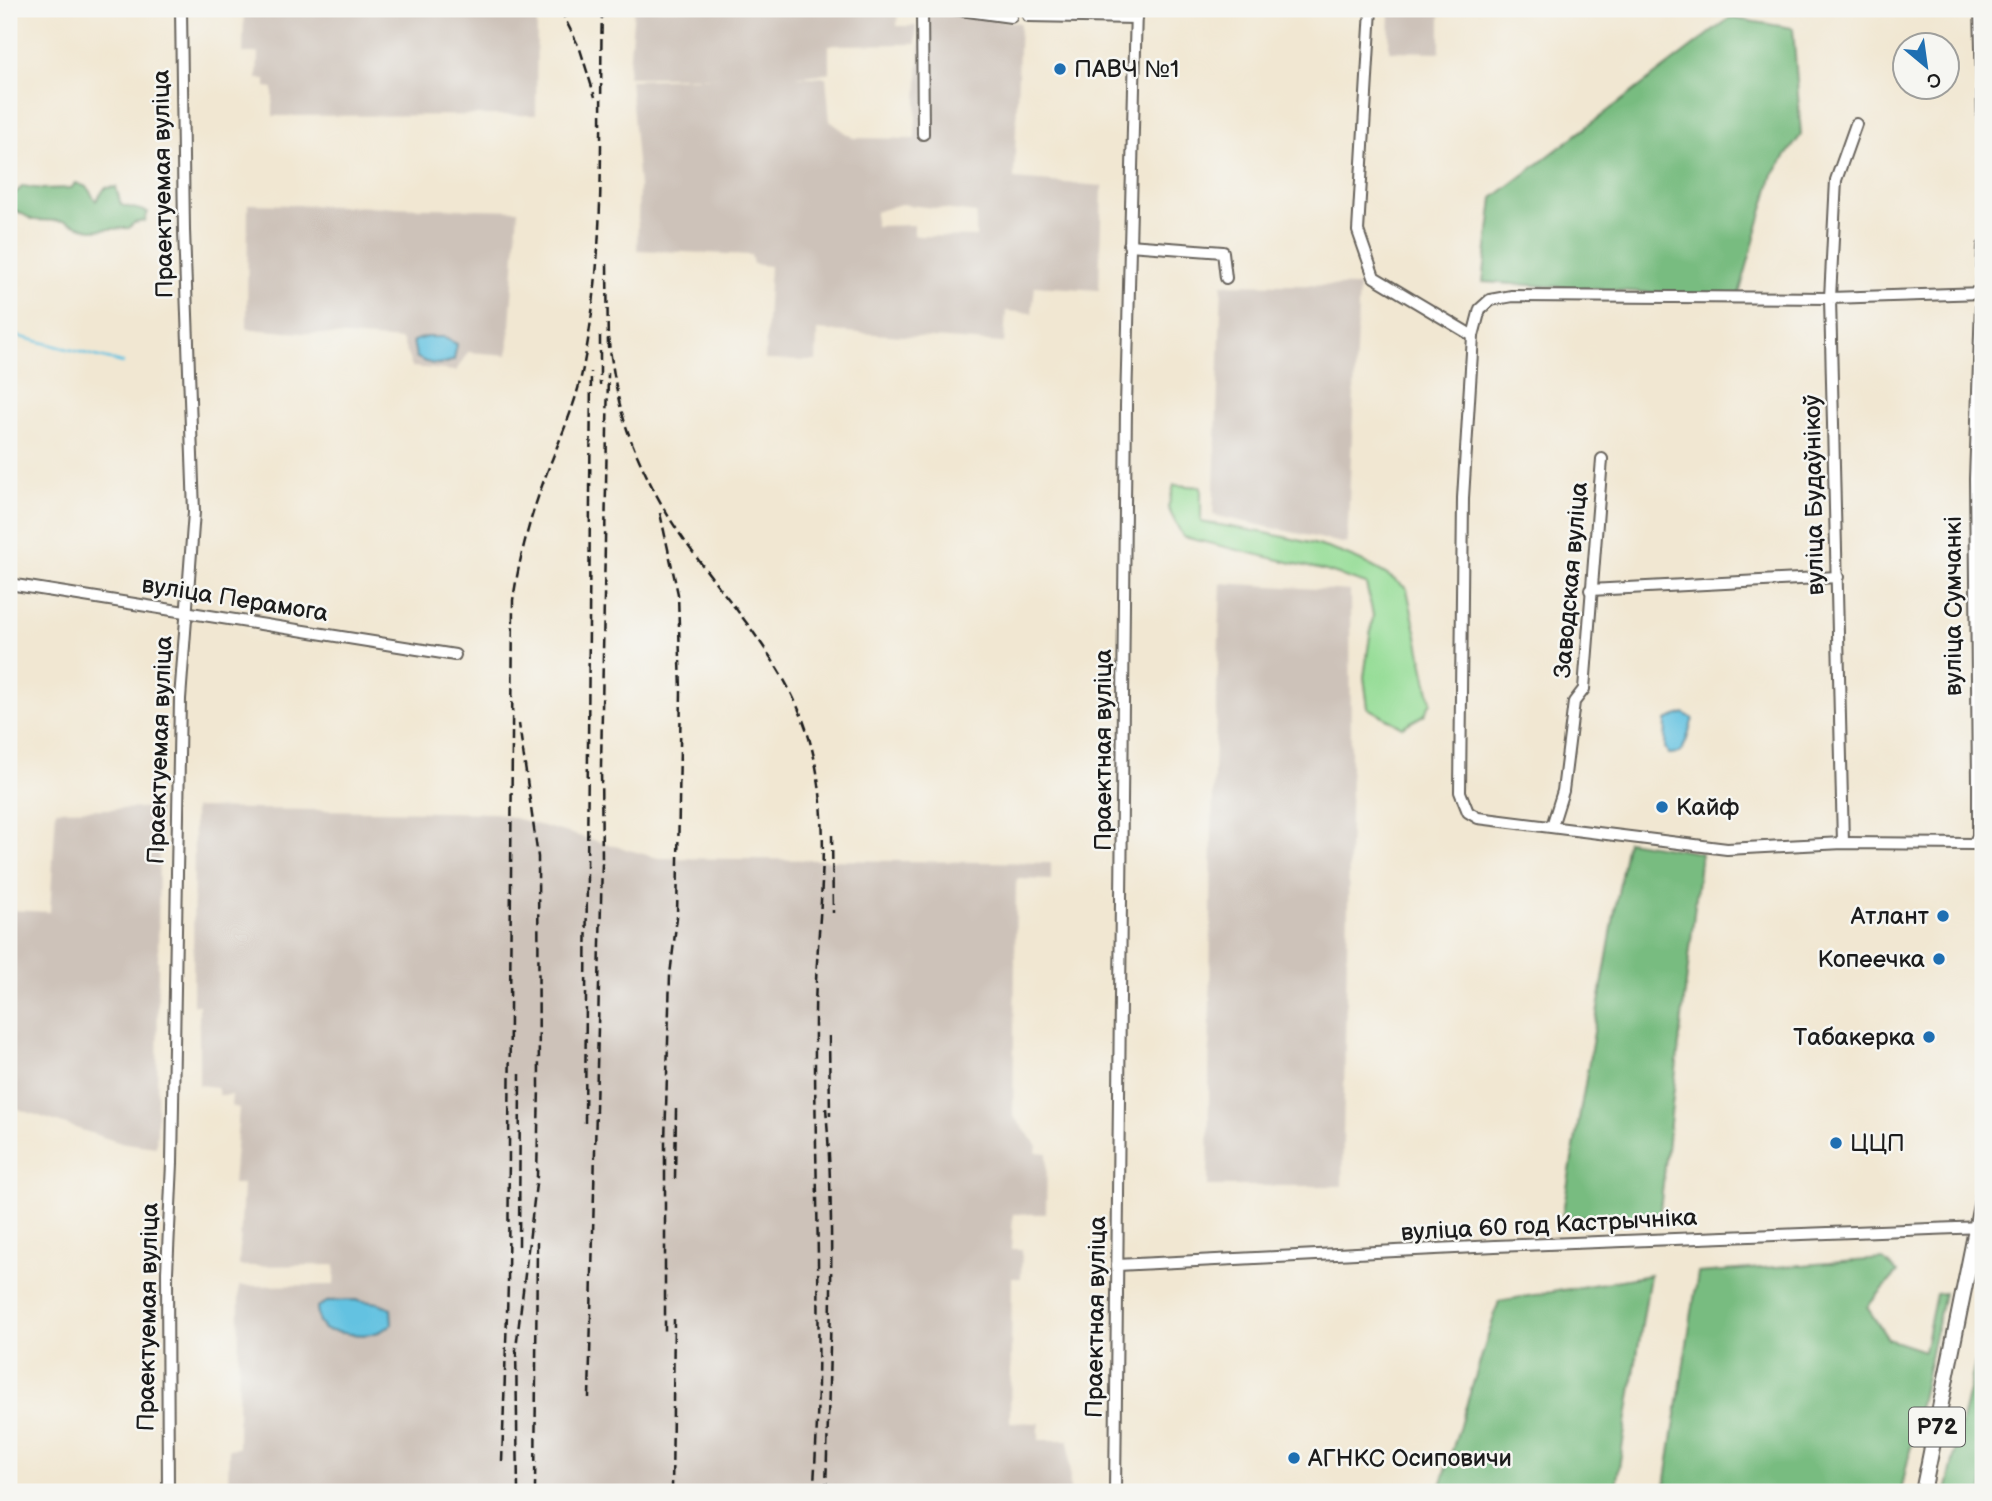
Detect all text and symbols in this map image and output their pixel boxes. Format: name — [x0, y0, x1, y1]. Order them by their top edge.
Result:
north arrow — [1890, 32, 1960, 102]
place label: ПАВЧ №1 — [1074, 55, 1179, 84]
marker: ПАВЧ №1 — [1052, 61, 1068, 77]
text: С — [1922, 66, 1945, 93]
street label: Праектуемая вуліца — [147, 69, 179, 299]
street label: вуліца Будаўнікоў — [1798, 394, 1830, 596]
street label: Заводская вуліца — [1548, 481, 1594, 679]
street label: вуліца Сумчанкі — [1939, 516, 1968, 696]
street label: вуліца Перамога — [140, 570, 330, 628]
street label: Праектуемая вуліца — [142, 635, 178, 865]
street label: Праектная вуліца — [1089, 649, 1118, 851]
place label: Кайф — [1676, 793, 1739, 822]
marker: Кайф — [1654, 799, 1670, 815]
place label: Атлант — [1850, 902, 1929, 931]
marker: Атлант — [1935, 908, 1951, 924]
place label: Копеечка — [1817, 945, 1925, 974]
marker: Копеечка — [1931, 951, 1947, 967]
place label: Табакерка — [1793, 1023, 1915, 1052]
marker: Табакерка — [1921, 1029, 1937, 1045]
place label: ЦЦП — [1850, 1129, 1905, 1158]
marker: ЦЦП — [1828, 1135, 1844, 1151]
street label: Праектуемая вуліца — [132, 1202, 164, 1432]
street label: вуліца 60 год Кастрычніка — [1400, 1203, 1698, 1247]
street label: Праектная вуліца — [1080, 1216, 1112, 1418]
road number: Р72 — [1909, 1408, 1965, 1446]
place label: АГНКС Осиповичи — [1307, 1444, 1512, 1473]
marker: АГНКС Осиповичи — [1286, 1450, 1302, 1466]

